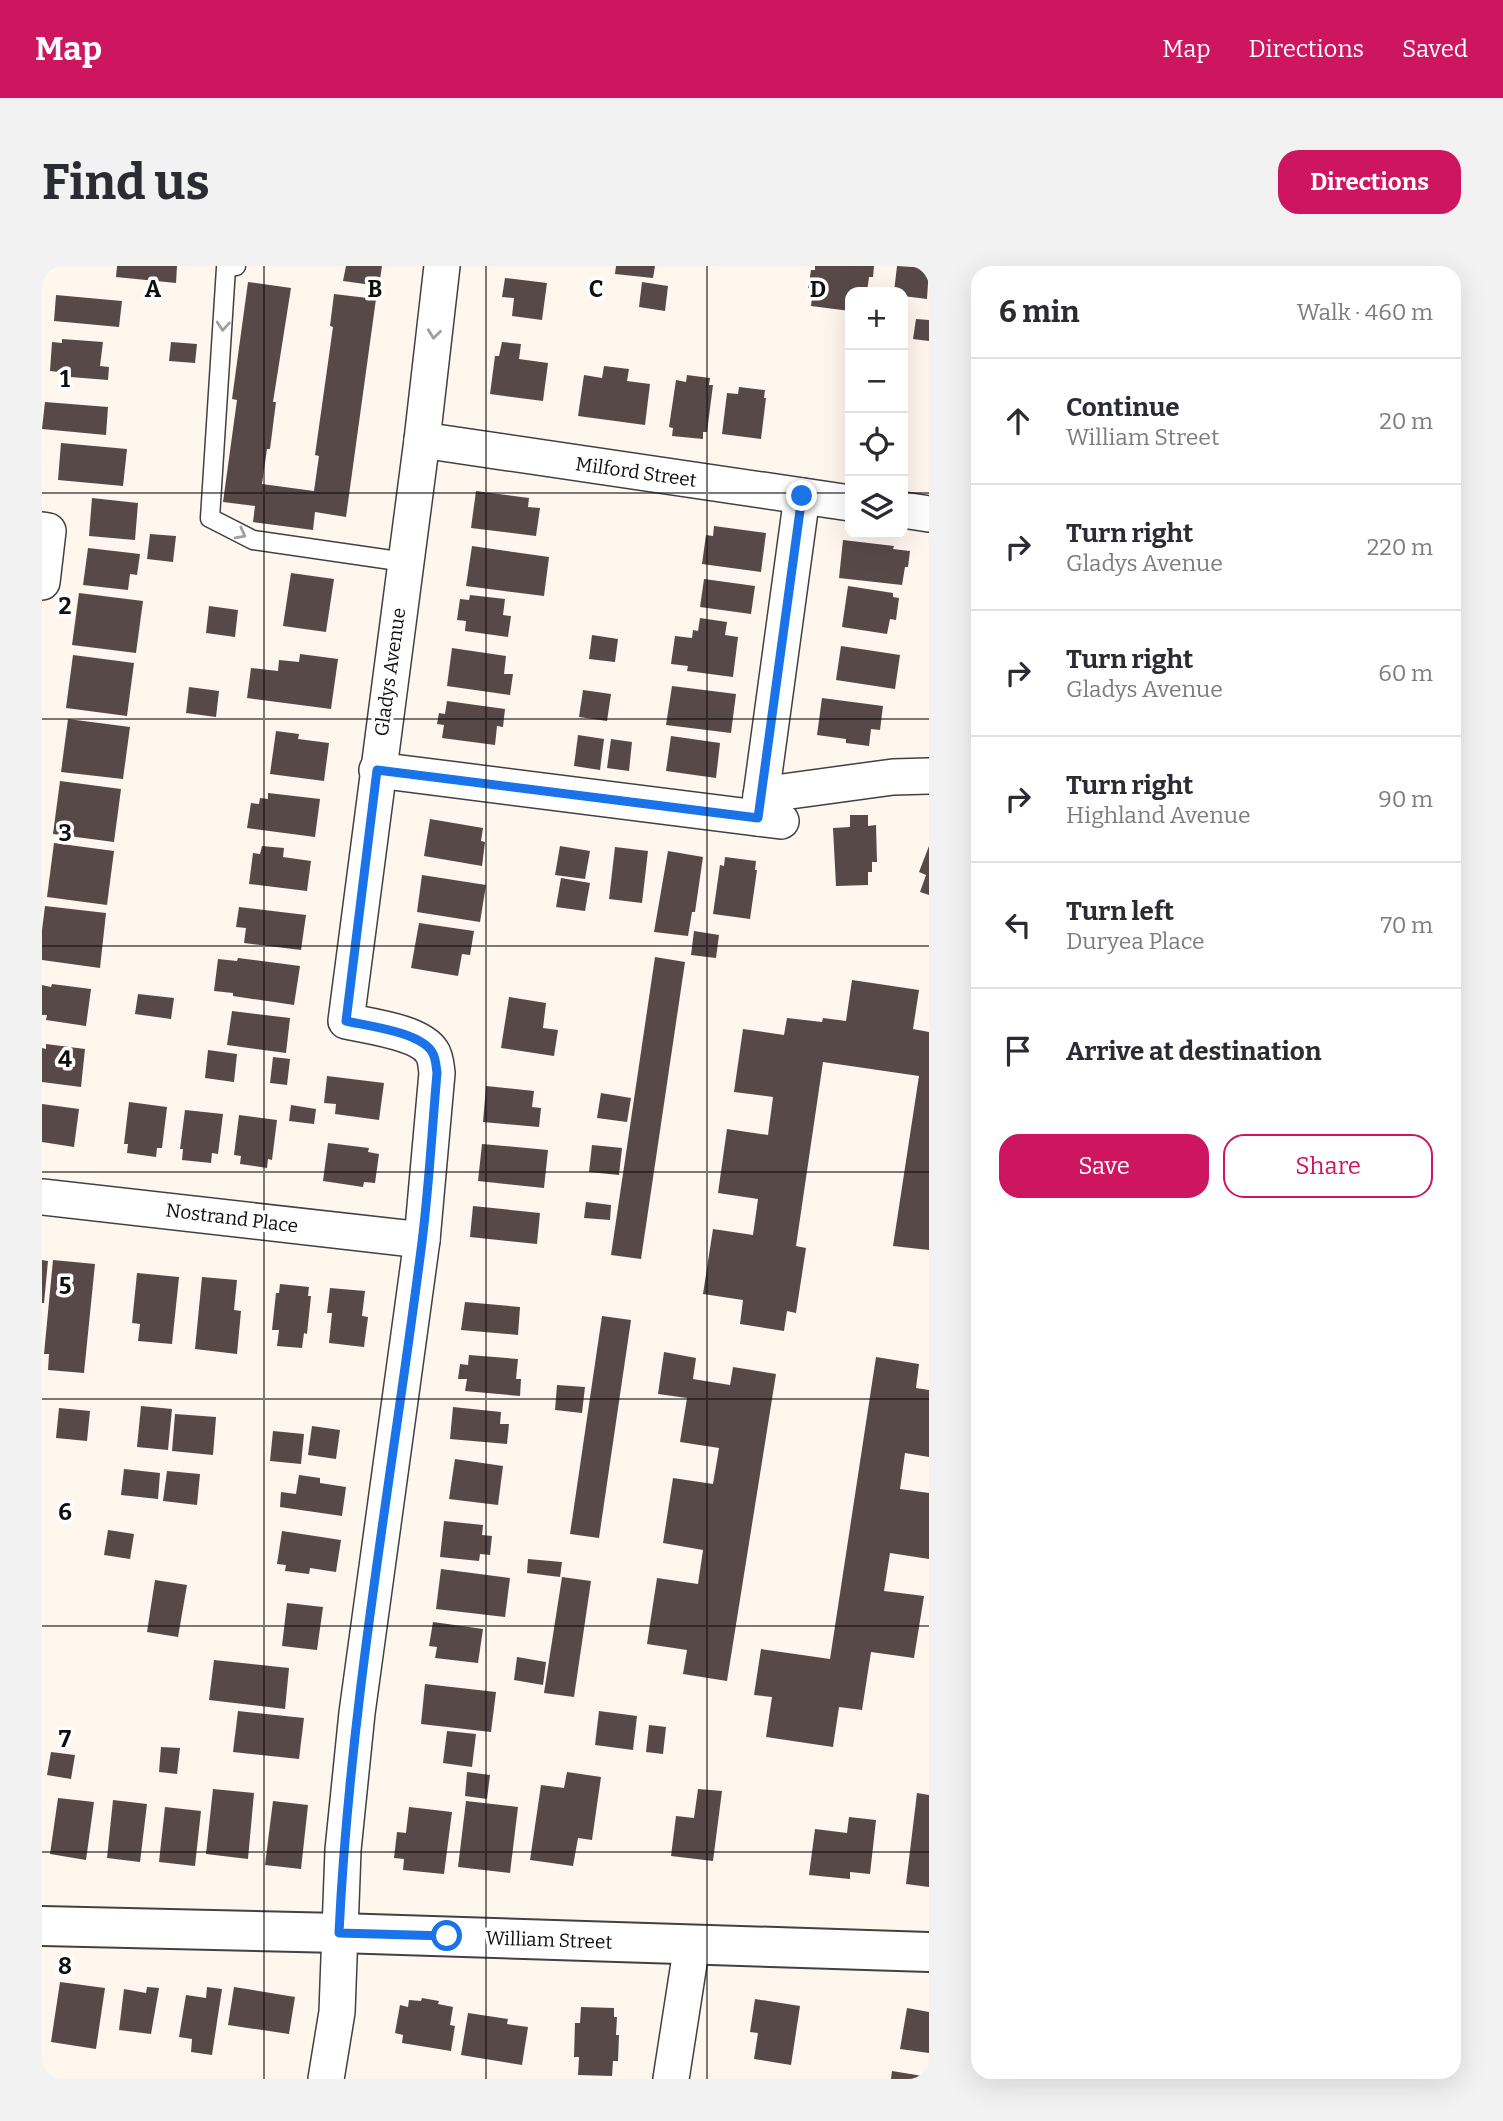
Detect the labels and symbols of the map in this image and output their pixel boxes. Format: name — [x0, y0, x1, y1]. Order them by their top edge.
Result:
text: A — [145, 275, 162, 303]
text: B — [368, 275, 382, 303]
text: C — [589, 275, 603, 303]
text: D — [810, 275, 826, 303]
one-way arrow — [215, 321, 230, 332]
one-way arrow — [427, 328, 442, 340]
text: 1 — [60, 365, 70, 393]
street label: Milford Street — [574, 452, 698, 492]
route end — [786, 480, 817, 511]
one-way arrow — [234, 526, 246, 540]
text: 2 — [59, 592, 72, 620]
street label: Gladys Avenue — [370, 606, 410, 738]
text: 3 — [58, 819, 72, 847]
text: 4 — [58, 1045, 72, 1073]
street label: Nostrand Place — [164, 1198, 300, 1238]
text: 5 — [59, 1272, 71, 1300]
text: 6 — [58, 1498, 72, 1526]
text: 7 — [59, 1725, 72, 1753]
route start — [431, 1920, 462, 1951]
street label: William Street — [485, 1926, 613, 1954]
text: 8 — [58, 1952, 72, 1980]

